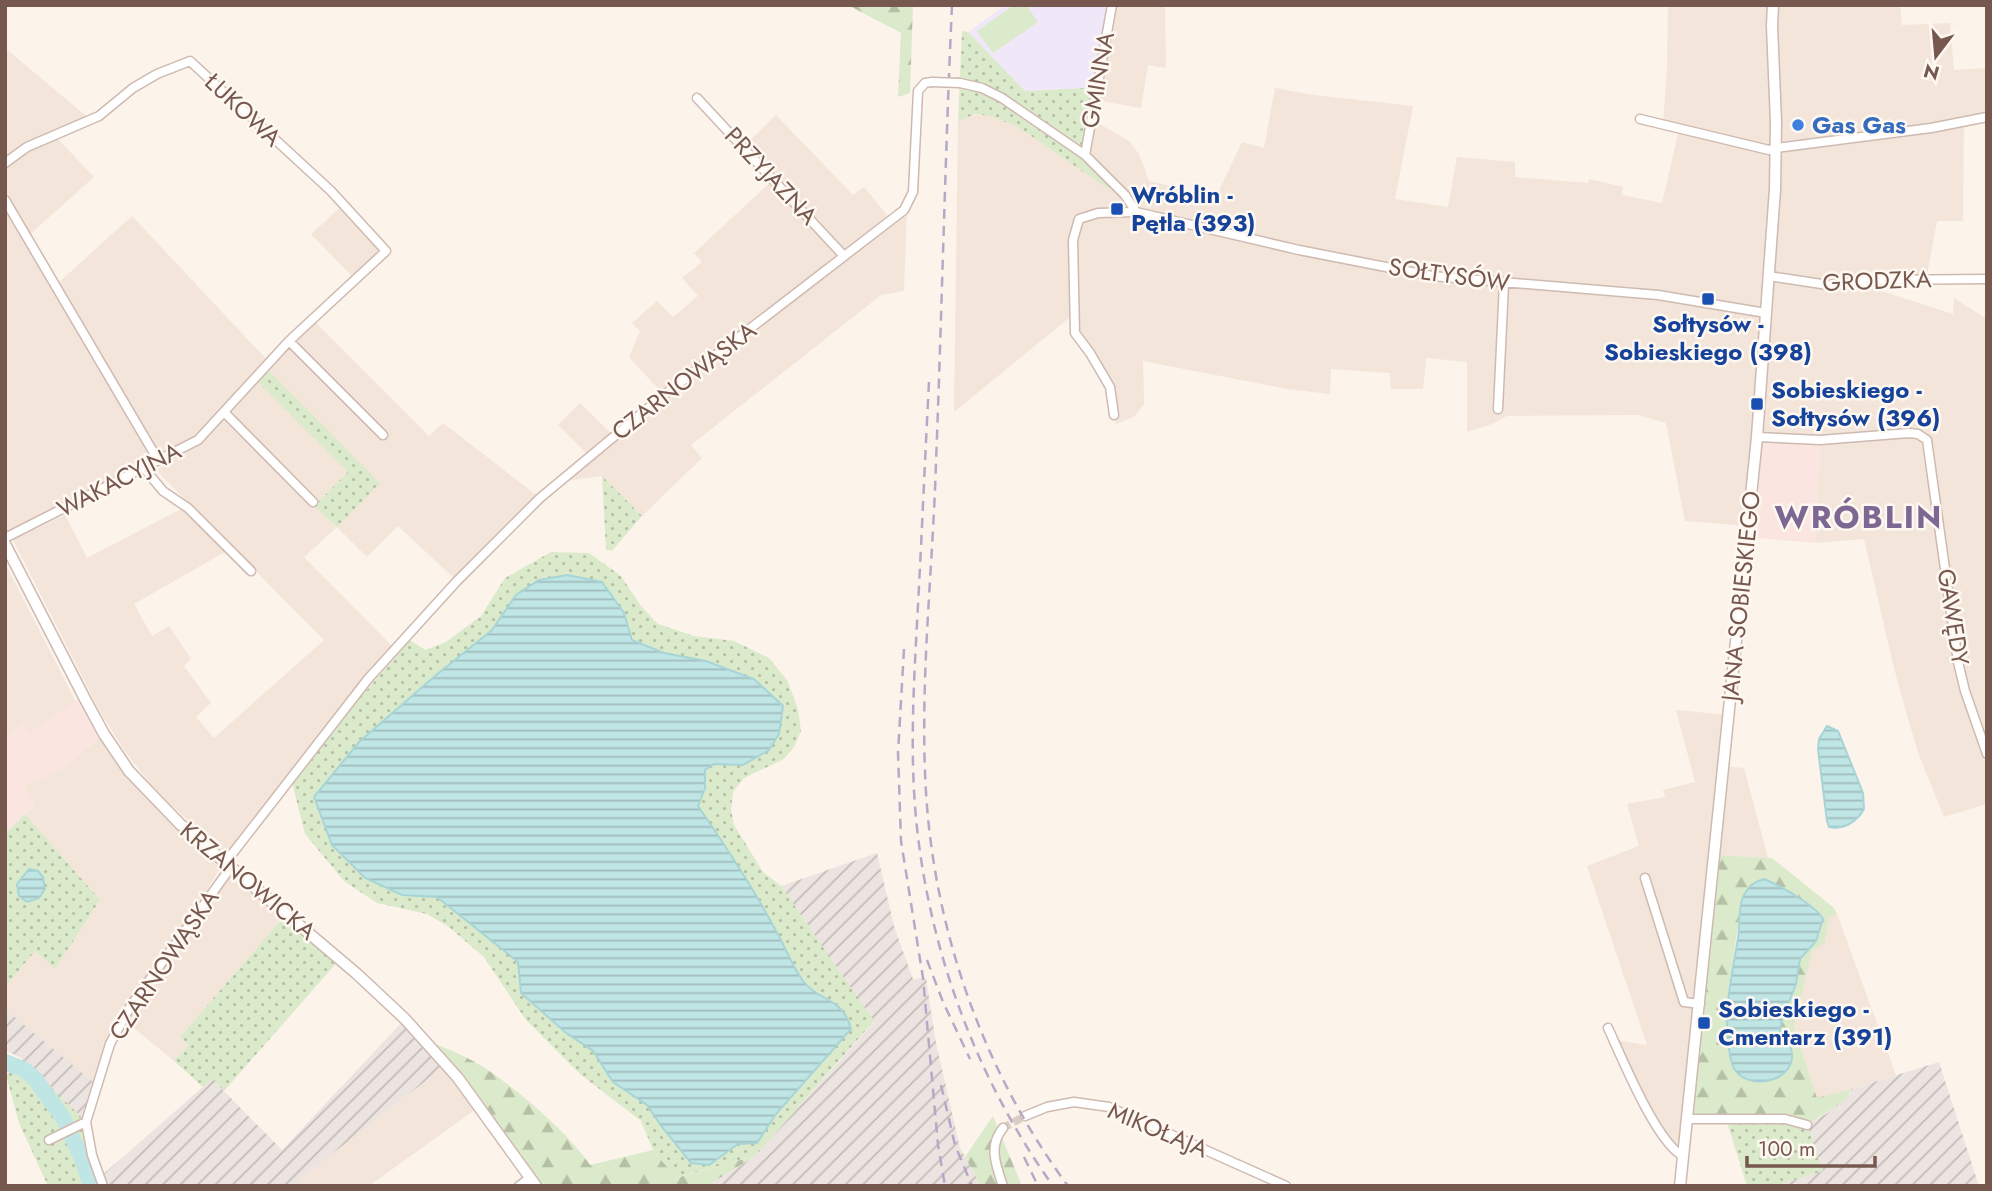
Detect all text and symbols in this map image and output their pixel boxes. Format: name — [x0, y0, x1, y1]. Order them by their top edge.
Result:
north arrow — [1901, 21, 1971, 91]
street label: GMINNA — [1072, 29, 1123, 131]
text: N — [1920, 57, 1942, 87]
street label: ŁUKOWA — [196, 64, 290, 154]
place label: Gas Gas — [1812, 107, 1906, 142]
marker: Gas Gas — [1790, 117, 1806, 133]
street label: PRZYJAZNA — [717, 119, 826, 233]
place label: Wróblin - Pętla (393) — [1131, 177, 1255, 240]
marker: Wróblin - Pętla (393) — [1109, 201, 1125, 217]
street label: SOŁTYSÓW — [1386, 249, 1512, 300]
street label: GRODZKA — [1822, 261, 1932, 300]
marker: Sołtysów - Sobieskiego (398) — [1700, 291, 1716, 307]
place label: Sołtysów - Sobieskiego (398) — [1604, 306, 1812, 369]
street label: CZARNOWĄSKA — [604, 313, 764, 448]
place label: Sobieskiego - Sołtysów (396) — [1771, 372, 1940, 435]
marker: Sobieskiego - Sołtysów (396) — [1749, 396, 1765, 412]
street label: WAKACYJNA — [51, 433, 187, 526]
street label: JANA SOBIESKIEGO — [1712, 489, 1769, 706]
district label: WRÓBLIN — [1775, 494, 1943, 540]
street label: GAWĘDY — [1929, 566, 1978, 668]
street label: KRZANOWICKA — [173, 813, 324, 948]
street label: CZARNOWĄSKA — [100, 882, 227, 1047]
place label: Sobieskiego - Cmentarz (391) — [1718, 991, 1892, 1054]
marker: Sobieskiego - Cmentarz (391) — [1696, 1015, 1712, 1031]
street label: MIKOŁAJA — [1103, 1093, 1214, 1166]
scale bar — [1747, 1124, 1875, 1168]
text: 100 m — [1758, 1134, 1815, 1164]

